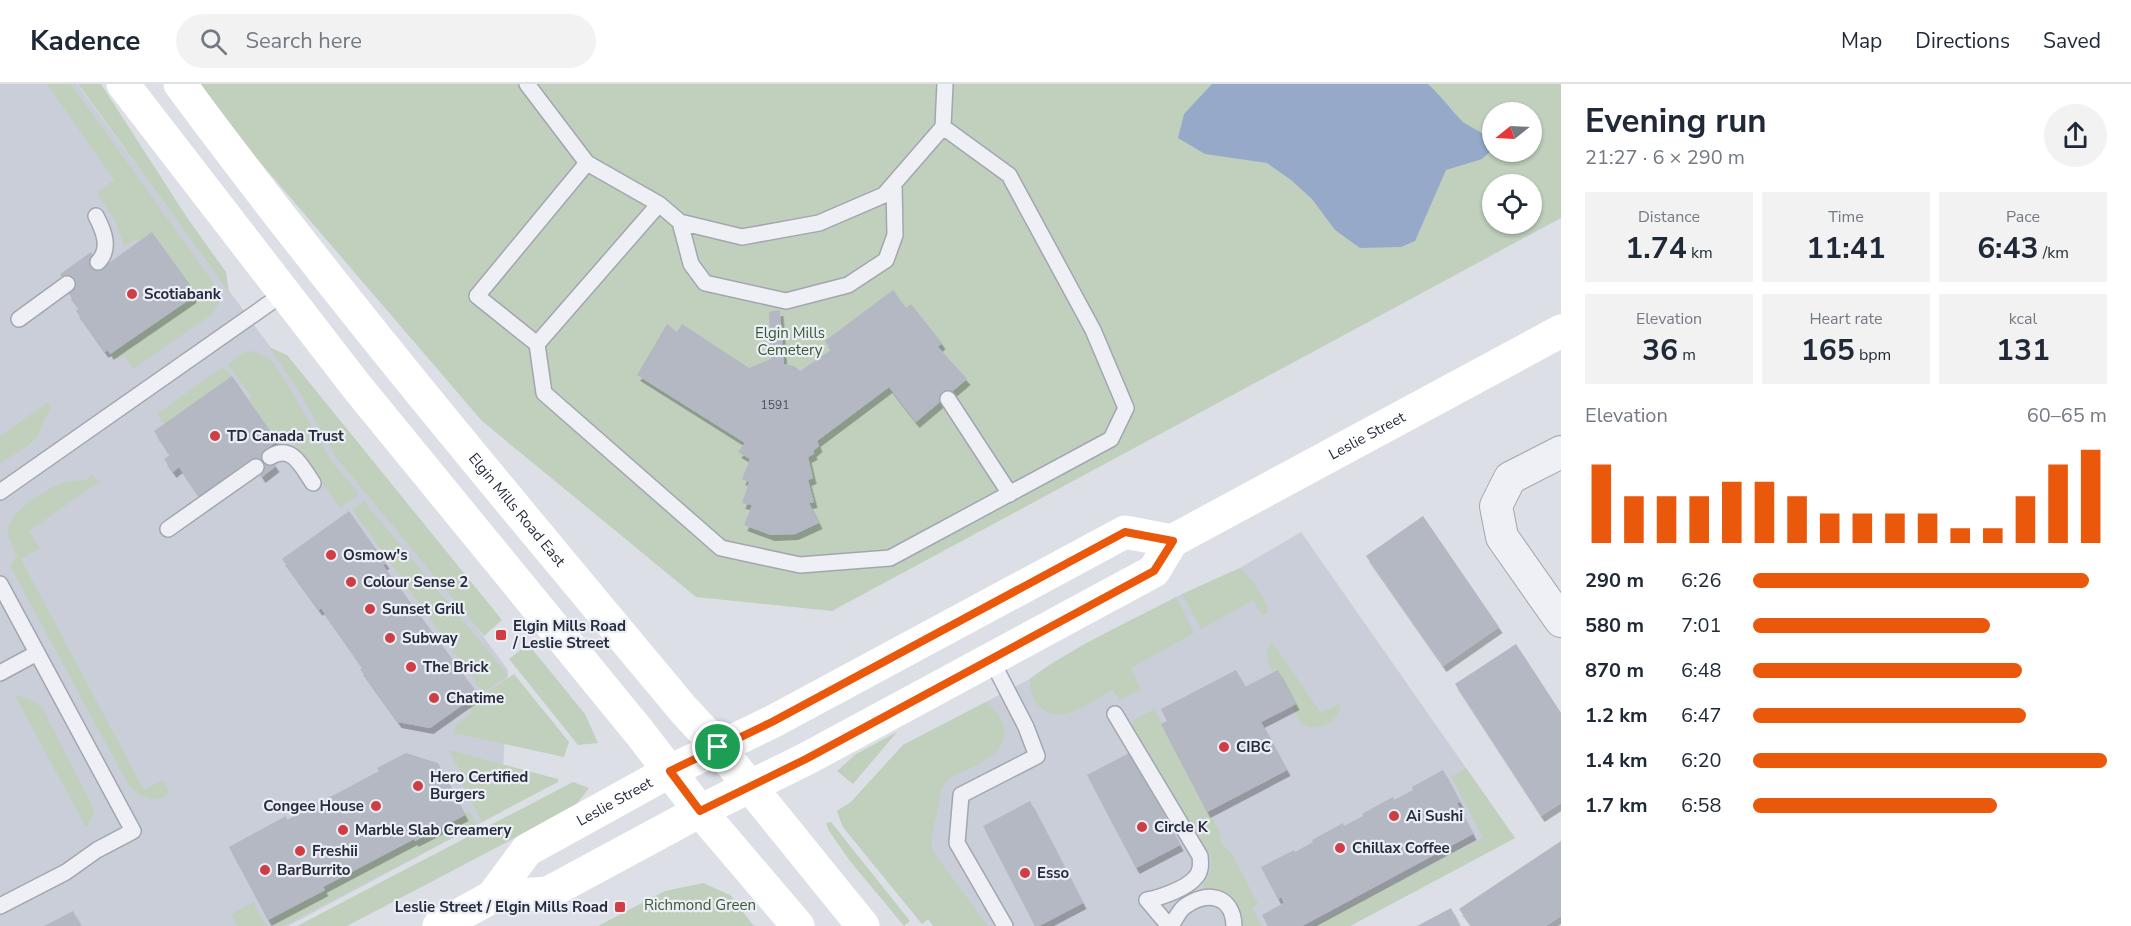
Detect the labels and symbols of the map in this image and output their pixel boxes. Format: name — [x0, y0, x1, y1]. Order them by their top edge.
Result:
north arrow — [1482, 102, 1542, 162]
place label: Scotiabank — [144, 284, 222, 304]
marker: Scotiabank — [125, 287, 139, 301]
park label: Elgin Mills Cemetery — [755, 323, 825, 360]
house number: 1591 — [761, 397, 789, 413]
street label: Leslie Street — [1325, 407, 1409, 465]
place label: TD Canada Trust — [227, 426, 344, 446]
marker: TD Canada Trust — [208, 429, 222, 443]
street label: Elgin Mills Road East — [464, 449, 570, 571]
place label: Osmow's — [343, 545, 408, 565]
marker: Osmow's — [324, 548, 338, 562]
place label: Colour Sense 2 — [363, 572, 468, 592]
marker: Colour Sense 2 — [344, 575, 358, 589]
place label: Sunset Grill — [382, 599, 465, 619]
marker: Sunset Grill — [363, 602, 377, 616]
place label: Elgin Mills Road / Leslie Street — [512, 616, 626, 653]
place label: Subway — [402, 628, 458, 648]
marker: Elgin Mills Road / Leslie Street — [494, 628, 508, 642]
marker: Subway — [383, 631, 397, 645]
place label: The Brick — [423, 657, 489, 677]
marker: The Brick — [404, 660, 418, 674]
place label: Chatime — [446, 688, 504, 708]
marker: Chatime — [427, 691, 441, 705]
pin — [692, 721, 743, 772]
place label: CIBC — [1236, 737, 1271, 757]
marker: CIBC — [1217, 740, 1231, 754]
place label: Hero Certified Burgers — [430, 767, 528, 804]
street label: Leslie Street — [573, 772, 657, 831]
marker: Hero Certified Burgers — [411, 779, 425, 793]
place label: Congee House — [263, 796, 364, 816]
marker: Congee House — [369, 799, 383, 813]
place label: Ai Sushi — [1406, 806, 1463, 826]
marker: Ai Sushi — [1387, 809, 1401, 823]
place label: Circle K — [1154, 817, 1209, 837]
place label: Marble Slab Creamery — [355, 820, 511, 840]
marker: Circle K — [1135, 820, 1149, 834]
marker: Marble Slab Creamery — [336, 823, 350, 837]
place label: Chillax Coffee — [1352, 838, 1450, 858]
place label: Freshii — [312, 841, 358, 861]
marker: Chillax Coffee — [1333, 841, 1347, 855]
marker: Freshii — [293, 844, 307, 858]
place label: BarBurrito — [277, 860, 351, 880]
marker: BarBurrito — [258, 863, 272, 877]
place label: Esso — [1037, 863, 1070, 883]
marker: Esso — [1018, 866, 1032, 880]
park label: Richmond Green — [644, 895, 756, 915]
place label: Leslie Street / Elgin Mills Road — [395, 897, 608, 917]
marker: Leslie Street / Elgin Mills Road — [613, 900, 627, 914]

